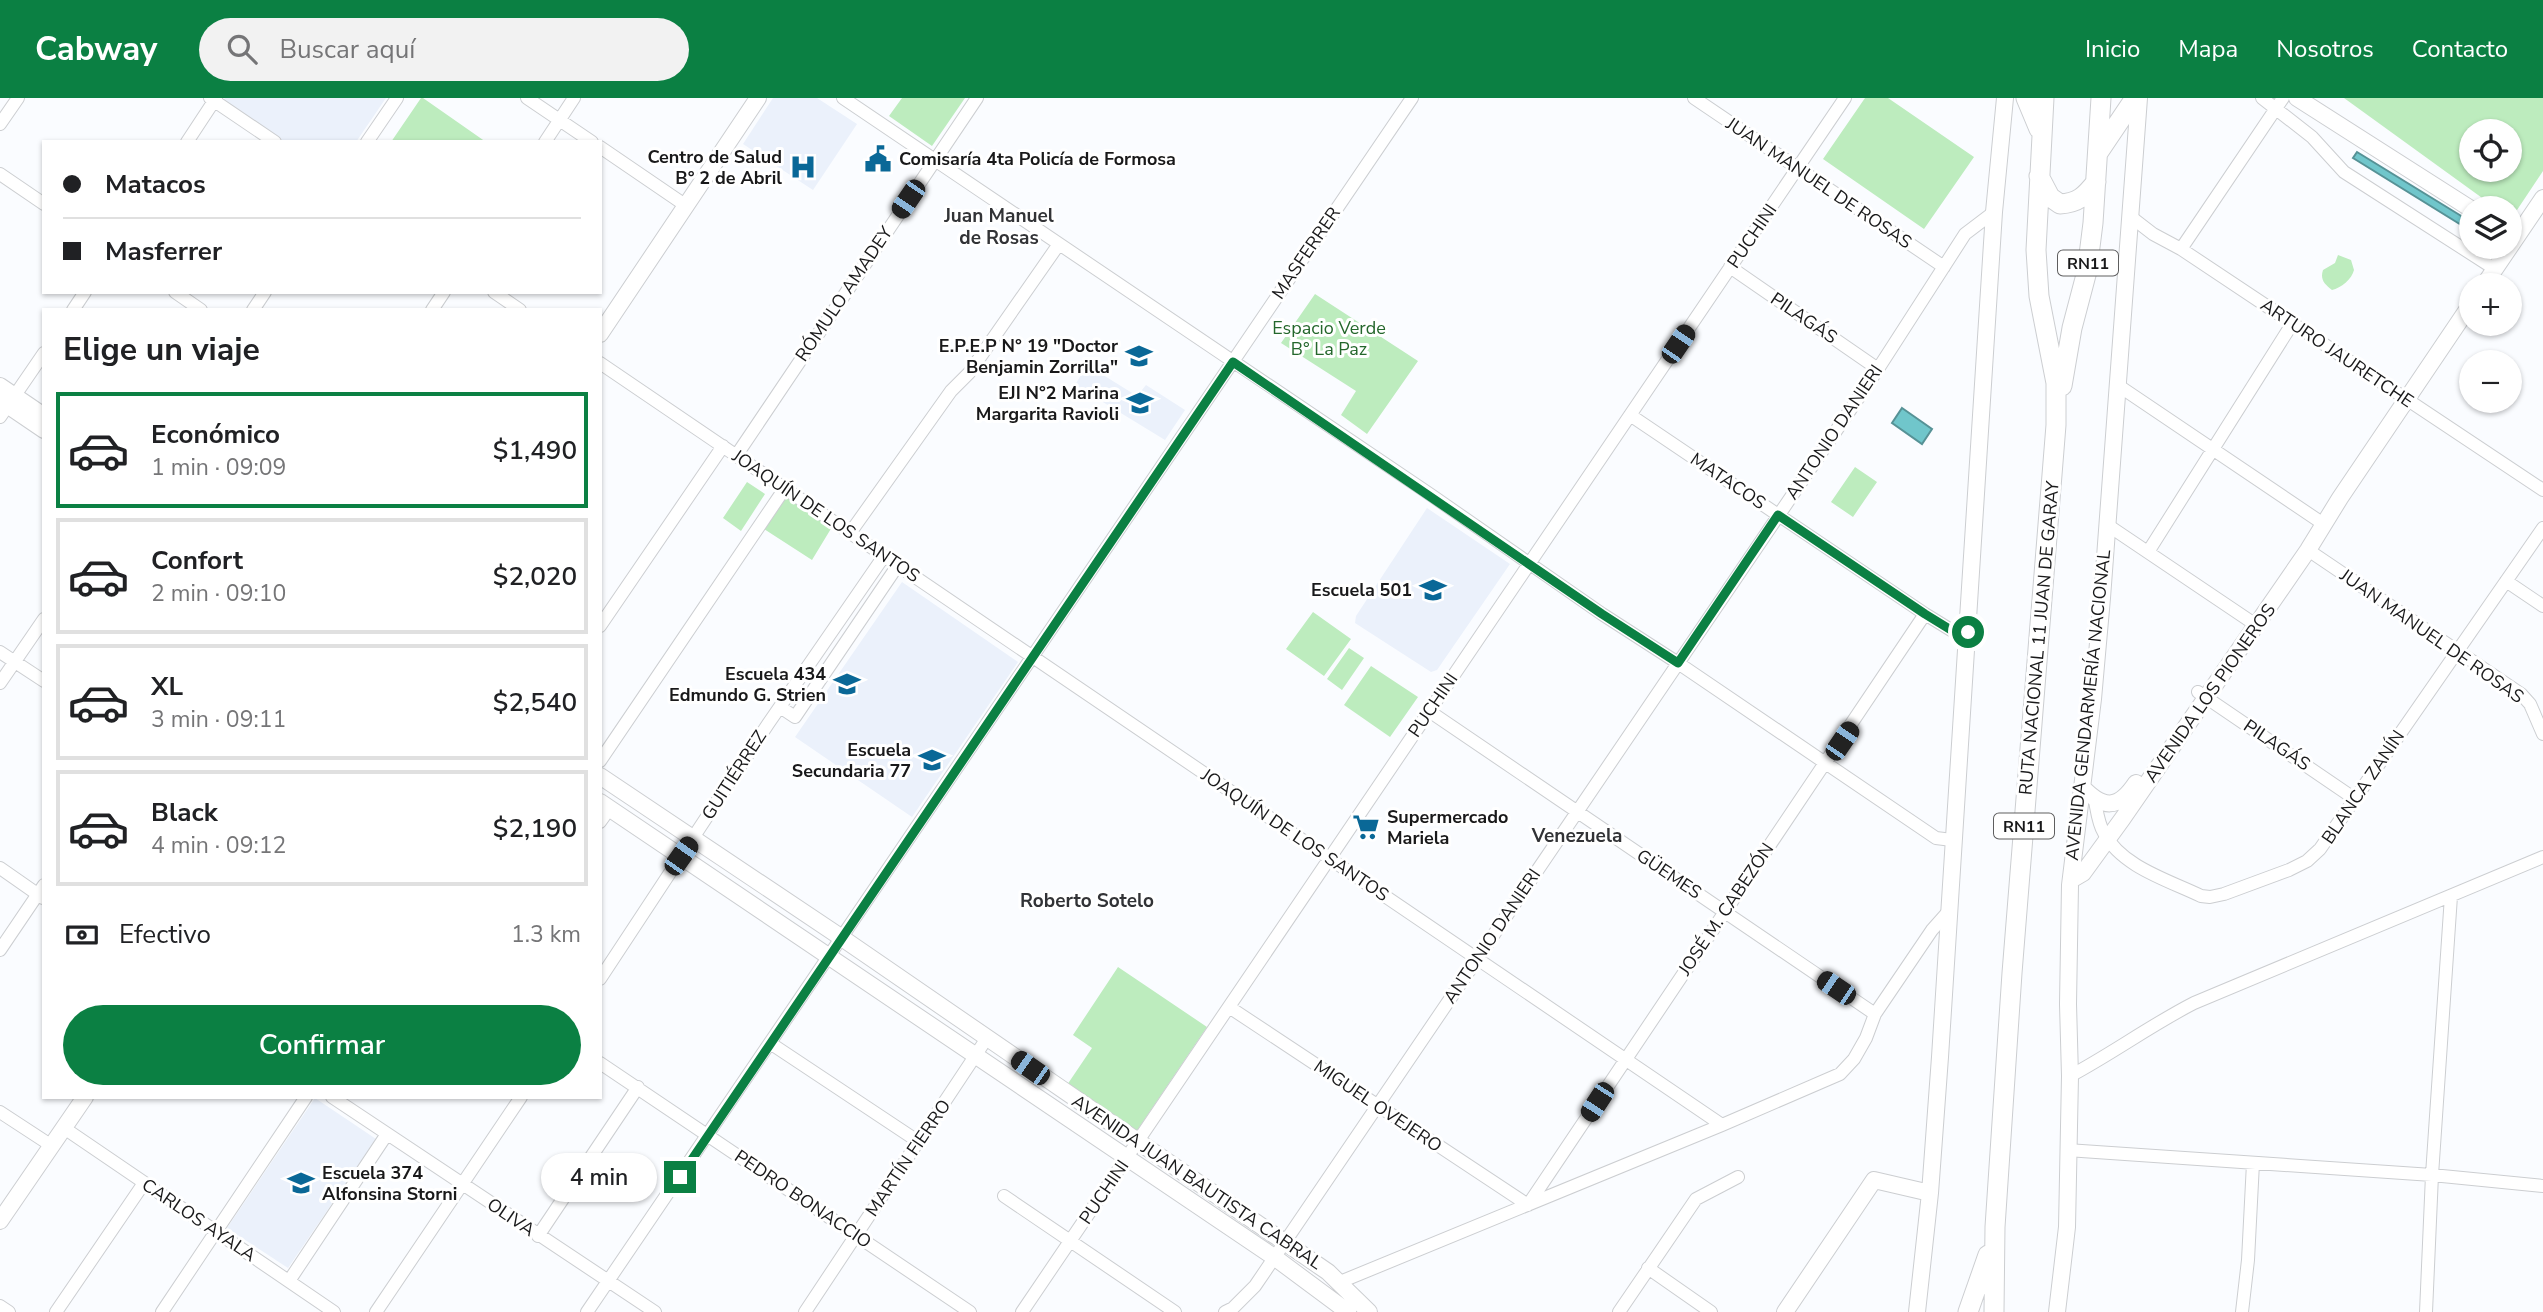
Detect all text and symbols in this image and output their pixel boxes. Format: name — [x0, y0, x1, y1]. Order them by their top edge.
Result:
search box — [199, 18, 689, 81]
text: Cabway — [35, 27, 157, 72]
icon: search — [223, 30, 261, 68]
text: Buscar aquí — [279, 32, 415, 67]
text: Inicio — [2085, 33, 2140, 65]
text: Mapa — [2178, 33, 2238, 65]
text: Nosotros — [2276, 33, 2374, 65]
text: Contacto — [2412, 33, 2508, 65]
street label: JUAN MANUEL DE ROSAS — [1721, 111, 1917, 254]
map controls — [2459, 119, 2522, 413]
button: locate — [2459, 119, 2522, 182]
public building icon: Comisaría 4ta Policía de Formosa — [863, 144, 893, 174]
place label: Centro de Salud B° 2 de Abril — [647, 145, 782, 190]
place label: Comisaría 4ta Policía de Formosa — [899, 147, 1176, 171]
hospital icon: Centro de Salud B° 2 de Abril — [788, 152, 818, 182]
text: Matacos — [105, 167, 206, 202]
car — [888, 176, 929, 222]
button: layers — [2459, 196, 2522, 259]
street label: PUCHINI — [1722, 199, 1782, 273]
street label: MASFERRER — [1266, 202, 1346, 304]
district label: Juan Manuel de Rosas — [943, 203, 1054, 251]
street label: RÓMULO AMADEY — [790, 222, 898, 366]
text: Masferrer — [105, 234, 222, 269]
road number: RN11 — [2058, 251, 2118, 276]
button: + — [2459, 273, 2522, 336]
street label: PILAGÁS — [1766, 287, 1842, 349]
street label: ARTURO JAURETCHE — [2256, 293, 2418, 413]
park label: Espacio Verde B° La Paz — [1272, 316, 1386, 361]
car — [1658, 321, 1699, 367]
text: Elige un viaje — [63, 328, 260, 371]
place label: E.P.E.P N° 19 "Doctor Benjamin Zorrilla" — [939, 334, 1118, 379]
school or university icon: E.P.E.P N° 19 "Doctor Benjamin Zorrilla" — [1124, 341, 1154, 371]
button: − — [2459, 350, 2522, 413]
street label: ANTONIO DANIERI — [1780, 360, 1888, 504]
place label: EJI N°2 Marina Margarita Ravioli — [976, 381, 1119, 426]
school or university icon: EJI N°2 Marina Margarita Ravioli — [1125, 388, 1155, 418]
text: Económico — [151, 417, 280, 452]
icon: car — [67, 419, 130, 482]
text: $1,490 — [493, 433, 577, 468]
street label: JOAQUÍN DE LOS SANTOS — [727, 444, 924, 588]
street label: MATACOS — [1686, 447, 1770, 515]
text: 1 min · 09:09 — [151, 452, 286, 483]
street label: RUTA NACIONAL 11 JUAN DE GARAY — [2013, 480, 2065, 796]
text: Confort — [151, 543, 243, 578]
icon: car — [67, 545, 130, 608]
street label: AVENIDA GENDARMERÍA NACIONAL — [2060, 548, 2116, 862]
text: $2,020 — [493, 559, 577, 594]
street label: JUAN MANUEL DE ROSAS — [2335, 563, 2529, 709]
school or university icon: Escuela 501 — [1418, 575, 1448, 605]
text: 2 min · 09:10 — [151, 578, 286, 609]
place label: Escuela 501 — [1311, 578, 1412, 602]
street label: AVENIDA LOS PIONEROS — [2139, 599, 2281, 787]
route start — [1952, 616, 1984, 648]
place label: Escuela 434 Edmundo G. Strien — [669, 662, 826, 707]
street label: PUCHINI — [1403, 668, 1463, 742]
text: XL — [151, 669, 183, 704]
school or university icon: Escuela 434 Edmundo G. Strien — [832, 669, 862, 699]
icon: car — [67, 671, 130, 734]
text: $2,540 — [493, 685, 577, 720]
text: 3 min · 09:11 — [151, 704, 286, 735]
street label: PILAGÁS — [2239, 714, 2315, 776]
car — [1822, 718, 1863, 764]
street label: GUITIÉRREZ — [696, 725, 772, 824]
street label: BLANCA ZANÍN — [2316, 725, 2410, 849]
place label: Escuela Secundaria 77 — [792, 738, 911, 783]
school or university icon: Escuela Secundaria 77 — [917, 745, 947, 775]
street label: JOAQUÍN DE LOS SANTOS — [1196, 763, 1393, 907]
text: Black — [151, 795, 218, 830]
icon: car — [67, 797, 130, 860]
place label: Supermercado Mariela — [1387, 805, 1508, 850]
text: $2,190 — [493, 811, 577, 846]
supermarket icon: Supermercado Mariela — [1351, 812, 1381, 842]
road number: RN11 — [1994, 814, 2054, 838]
district label: Venezuela — [1531, 823, 1622, 849]
text: 4 min · 09:12 — [151, 830, 286, 861]
car — [661, 833, 702, 879]
street label: JOSÉ M. CABEZÓN — [1672, 838, 1779, 981]
street label: GÜEMES — [1632, 844, 1706, 904]
street label: ANTONIO DANIERI — [1438, 864, 1546, 1008]
district label: Roberto Sotelo — [1020, 888, 1154, 914]
icon: cash — [63, 916, 101, 954]
text: Efectivo — [119, 917, 211, 952]
text: 1.3 km — [511, 919, 581, 950]
car — [1813, 968, 1860, 1008]
button: Confirmar — [63, 1005, 581, 1085]
car — [1007, 1047, 1054, 1089]
street label: MIGUEL OVEJERO — [1309, 1054, 1447, 1158]
car — [1577, 1079, 1618, 1125]
street label: AVENIDA JUAN BAUTISTA CABRAL — [1067, 1089, 1327, 1275]
street label: MARTÍN FIERRO — [860, 1095, 956, 1221]
street label: PEDRO BONACCIO — [730, 1144, 876, 1254]
callout: 4 min — [540, 1152, 656, 1202]
street label: PUCHINI — [1074, 1155, 1134, 1229]
place label: Escuela 374 Alfonsina Storni — [322, 1161, 457, 1206]
route end — [664, 1161, 696, 1193]
text: 4 min — [570, 1162, 628, 1193]
school or university icon: Escuela 374 Alfonsina Storni — [286, 1168, 316, 1198]
street label: CARLOS AYALA — [137, 1173, 261, 1267]
street label: OLIVA — [482, 1192, 540, 1242]

